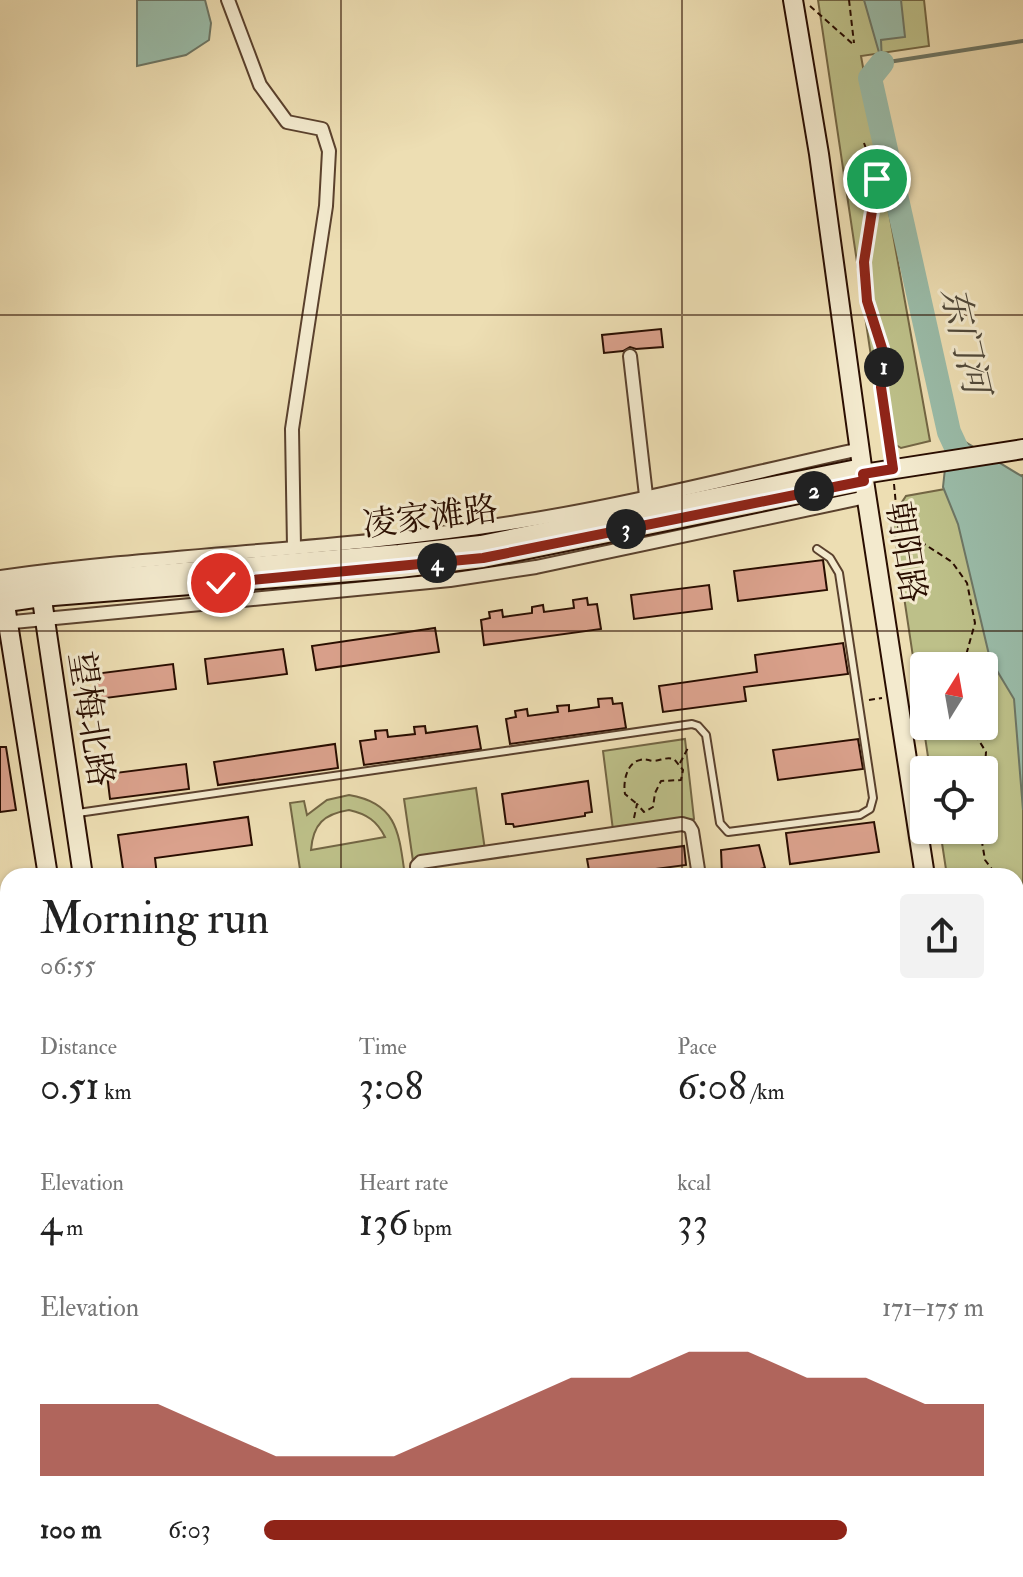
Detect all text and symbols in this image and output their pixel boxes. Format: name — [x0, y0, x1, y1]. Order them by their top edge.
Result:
pin — [843, 145, 911, 213]
icon: arrive — [855, 157, 899, 201]
water label: 东门河 — [930, 283, 1000, 404]
pin: 1 — [864, 347, 904, 387]
text: 1 — [880, 353, 888, 381]
pin: 2 — [794, 471, 834, 511]
text: 2 — [808, 477, 820, 505]
street label: 凌家滩路 — [360, 488, 500, 547]
street label: 朝阳路 — [876, 498, 935, 606]
pin: 3 — [606, 509, 646, 549]
text: 3 — [622, 515, 630, 543]
pin: 4 — [417, 543, 457, 583]
pin — [187, 549, 255, 617]
text: 4 — [431, 549, 443, 577]
icon: check — [199, 561, 243, 605]
street label: 望梅北路 — [59, 649, 122, 790]
north arrow — [910, 652, 998, 740]
map controls — [910, 652, 998, 844]
button: locate — [910, 756, 998, 844]
text: Morning run — [40, 892, 269, 947]
button: share — [900, 894, 984, 978]
text: 06:55 — [40, 950, 96, 982]
text: Distance — [40, 1033, 117, 1061]
text: Time — [359, 1033, 407, 1061]
text: Pace — [677, 1033, 717, 1061]
text: 0.51 — [40, 1061, 100, 1112]
text: 3:08 — [359, 1061, 423, 1112]
text: 6:08 — [677, 1061, 747, 1112]
text: km — [100, 1078, 132, 1106]
text: /km — [747, 1078, 785, 1106]
text: Elevation — [40, 1169, 124, 1197]
text: Heart rate — [359, 1169, 448, 1197]
text: kcal — [677, 1169, 711, 1197]
text: 4 — [40, 1197, 62, 1248]
text: 136 — [359, 1197, 408, 1248]
text: 33 — [677, 1197, 708, 1248]
text: m — [62, 1214, 83, 1242]
text: bpm — [408, 1214, 452, 1242]
text: Elevation — [40, 1292, 139, 1324]
text: 171–175 m — [882, 1292, 984, 1324]
text: 100 m — [40, 1514, 101, 1546]
text: 6:03 — [168, 1514, 211, 1546]

